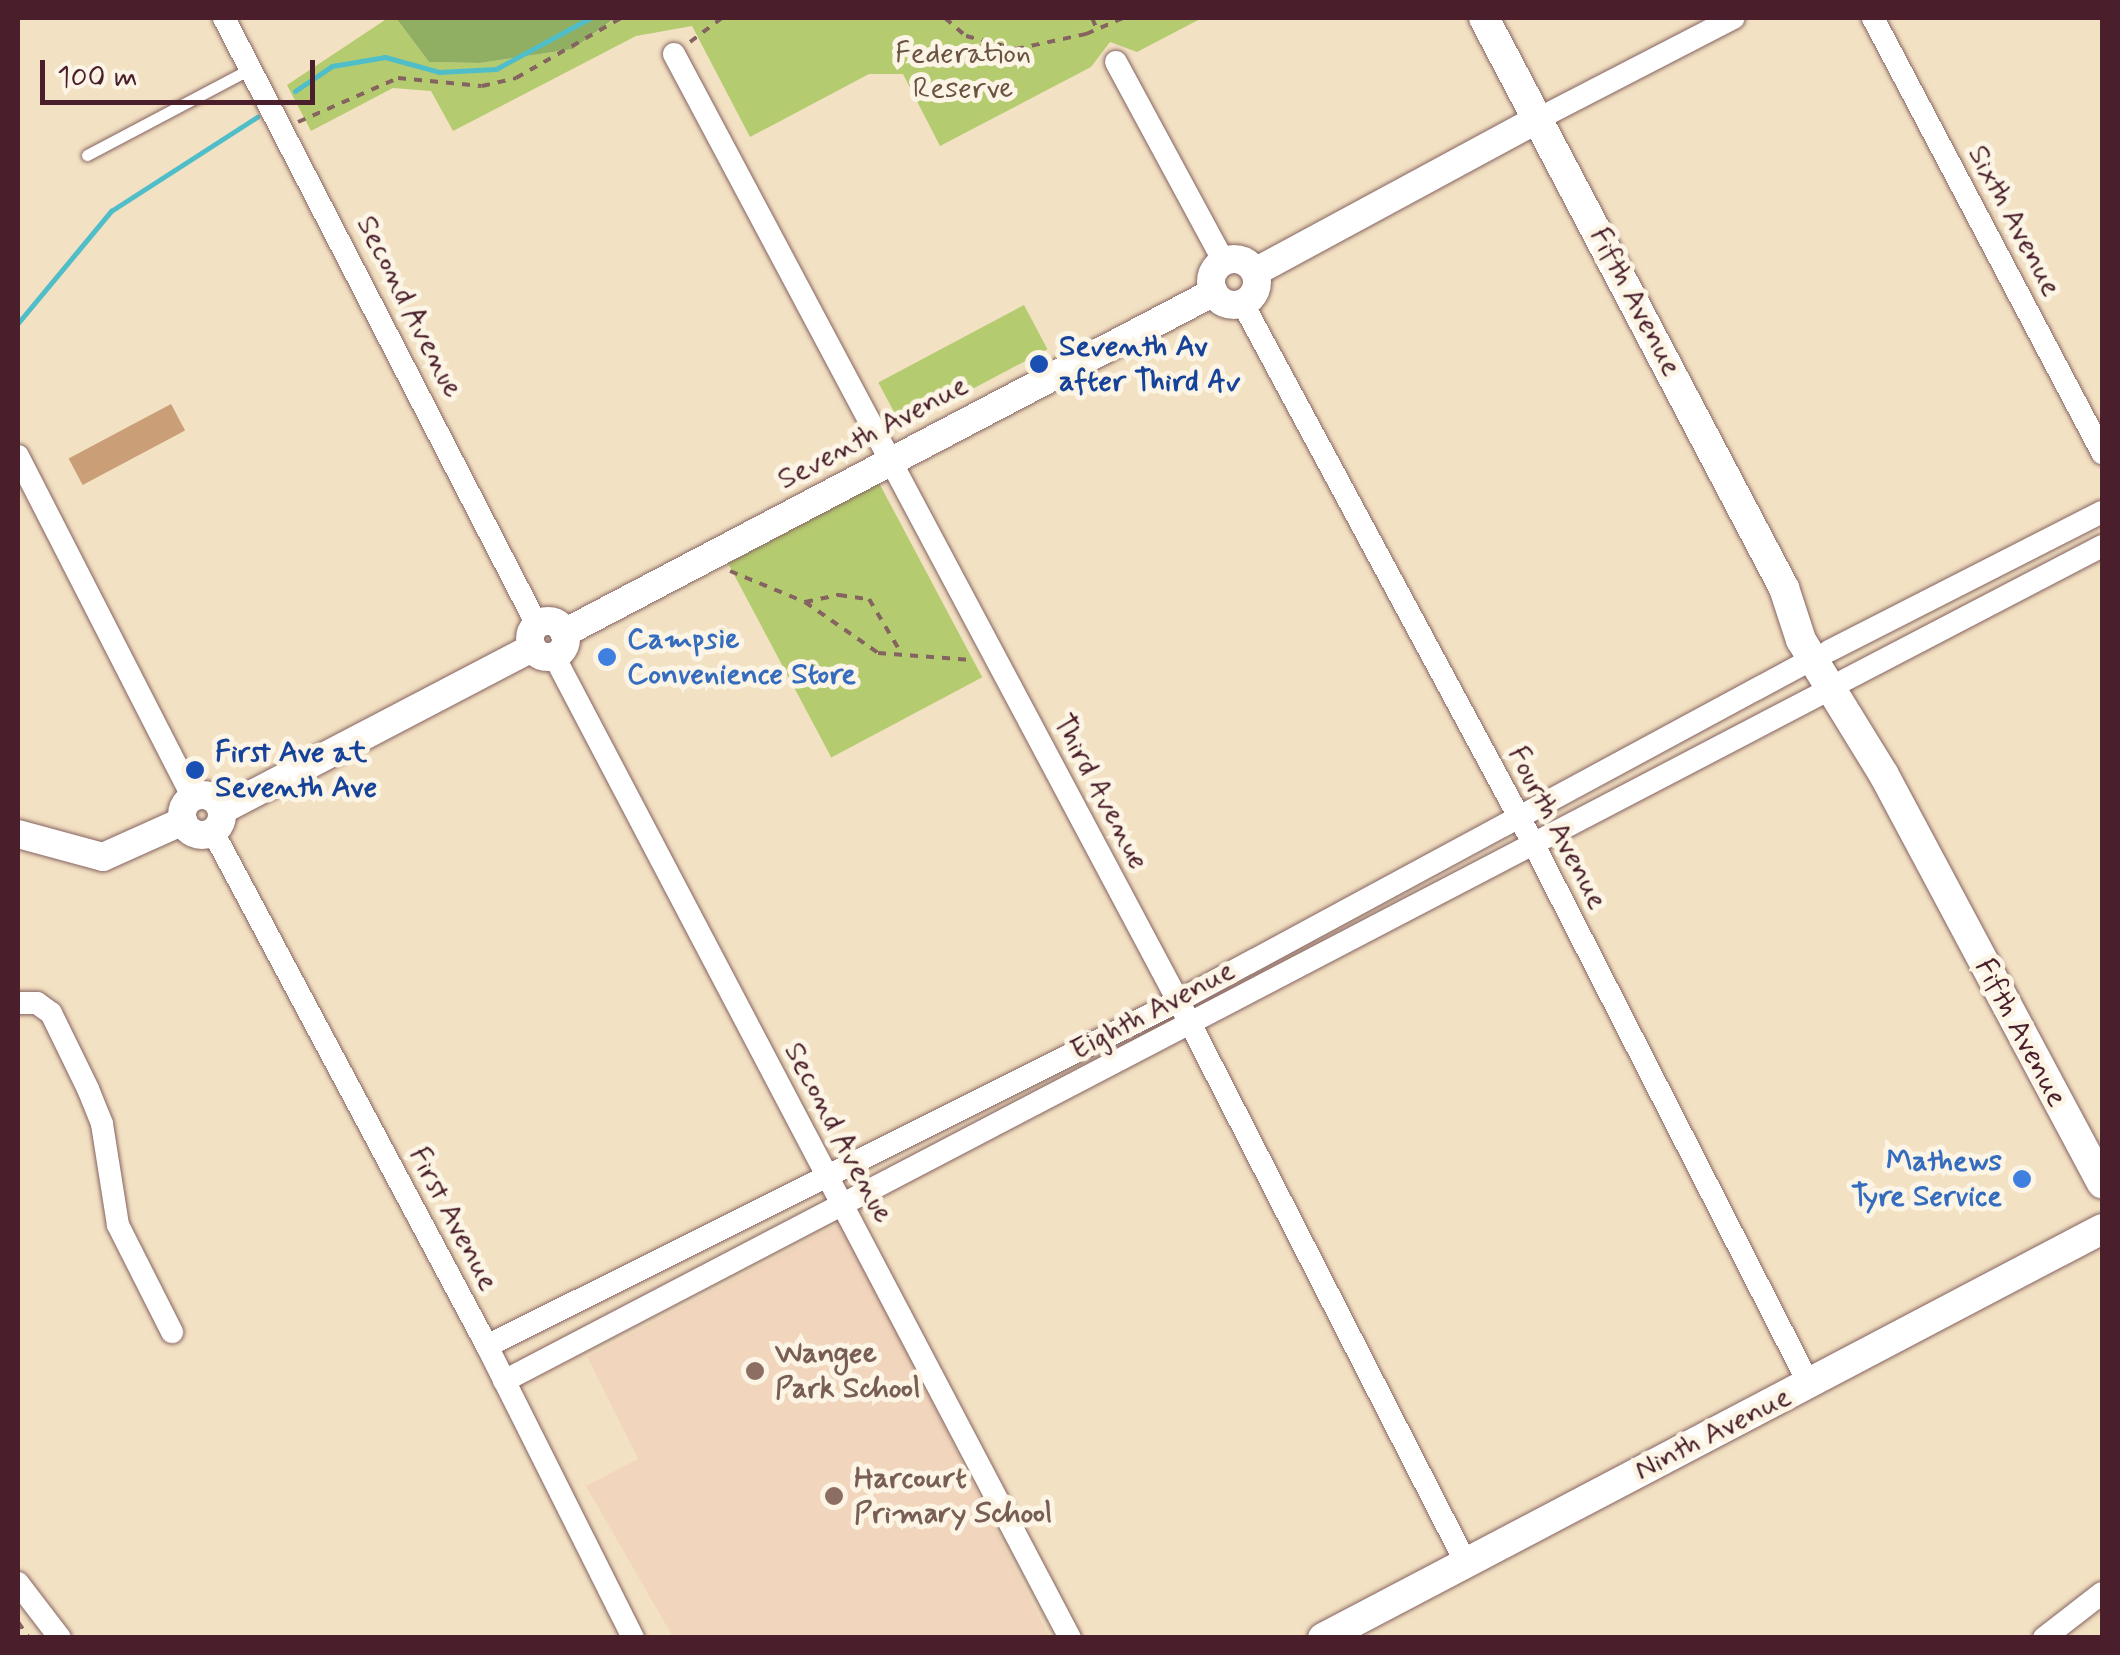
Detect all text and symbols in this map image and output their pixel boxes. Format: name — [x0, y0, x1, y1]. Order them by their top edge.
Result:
park label: Federation Reserve — [895, 36, 1031, 106]
scale bar — [45, 40, 320, 102]
text: 100 m — [57, 58, 138, 97]
street label: Sixth Avenue — [1959, 139, 2069, 303]
street label: Second Avenue — [348, 211, 470, 403]
street label: Fifth Avenue — [1581, 222, 1689, 382]
place label: Seventh Av after Third Av — [1059, 329, 1239, 400]
marker: Seventh Av after Third Av — [1028, 353, 1050, 375]
street label: Seventh Avenue — [772, 368, 974, 498]
place label: Campsie Convenience Store — [627, 622, 859, 692]
marker: Campsie Convenience Store — [596, 646, 618, 668]
street label: Third Avenue — [1045, 710, 1155, 874]
place label: First Ave at Seventh Ave — [215, 735, 377, 806]
street label: Fourth Avenue — [1499, 740, 1615, 916]
marker: First Ave at Seventh Ave — [184, 759, 206, 781]
street label: Eighth Avenue — [1065, 953, 1241, 1069]
street label: Fifth Avenue — [1966, 953, 2074, 1113]
street label: Second Avenue — [776, 1038, 900, 1228]
street label: First Avenue — [400, 1141, 506, 1297]
place label: Mathews Tyre Service — [1850, 1144, 2002, 1214]
marker: Mathews Tyre Service — [2011, 1168, 2033, 1190]
place label: Wangee Park School — [775, 1336, 920, 1406]
marker: Wangee Park School — [744, 1360, 766, 1382]
street label: Ninth Avenue — [1629, 1379, 1797, 1489]
place label: Harcourt Primary School — [854, 1461, 1052, 1532]
marker: Harcourt Primary School — [823, 1485, 845, 1507]

